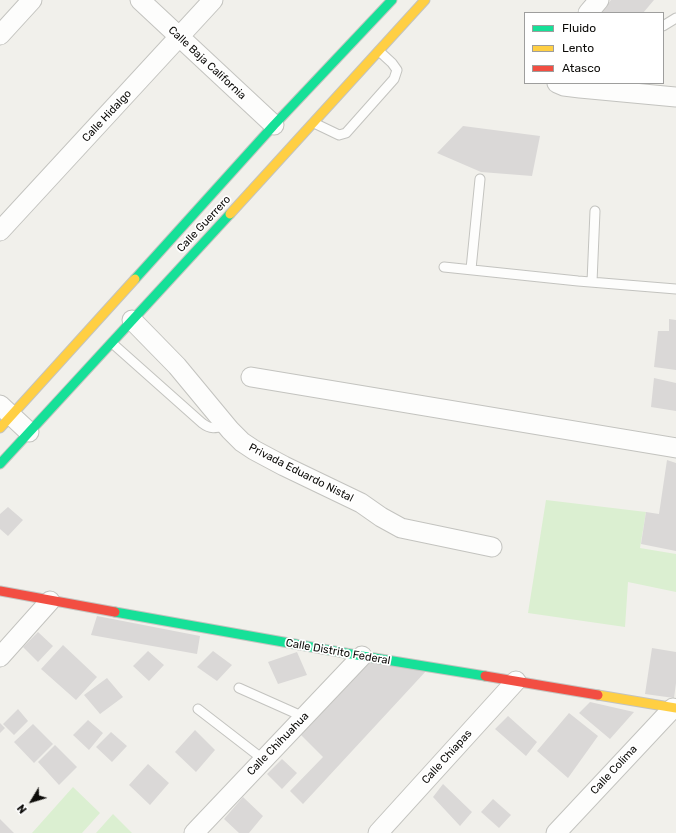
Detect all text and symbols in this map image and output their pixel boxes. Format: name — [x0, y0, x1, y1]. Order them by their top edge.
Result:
legend — [524, 12, 664, 84]
text: Fluido — [562, 21, 596, 35]
street label: Calle Baja California — [165, 24, 249, 102]
text: Lento — [562, 41, 594, 55]
text: Atasco — [562, 61, 601, 75]
street label: Calle Hidalgo — [80, 87, 134, 145]
street label: Calle Guerrero — [174, 193, 234, 255]
street label: Privada Eduardo Nistal — [247, 441, 355, 505]
street label: Calle Distrito Federal — [285, 636, 391, 668]
street label: Calle Chihuahua — [244, 710, 312, 778]
street label: Calle Chiapas — [419, 727, 475, 787]
street label: Calle Colima — [588, 743, 640, 797]
north arrow — [12, 781, 52, 821]
text: N — [15, 802, 30, 816]

